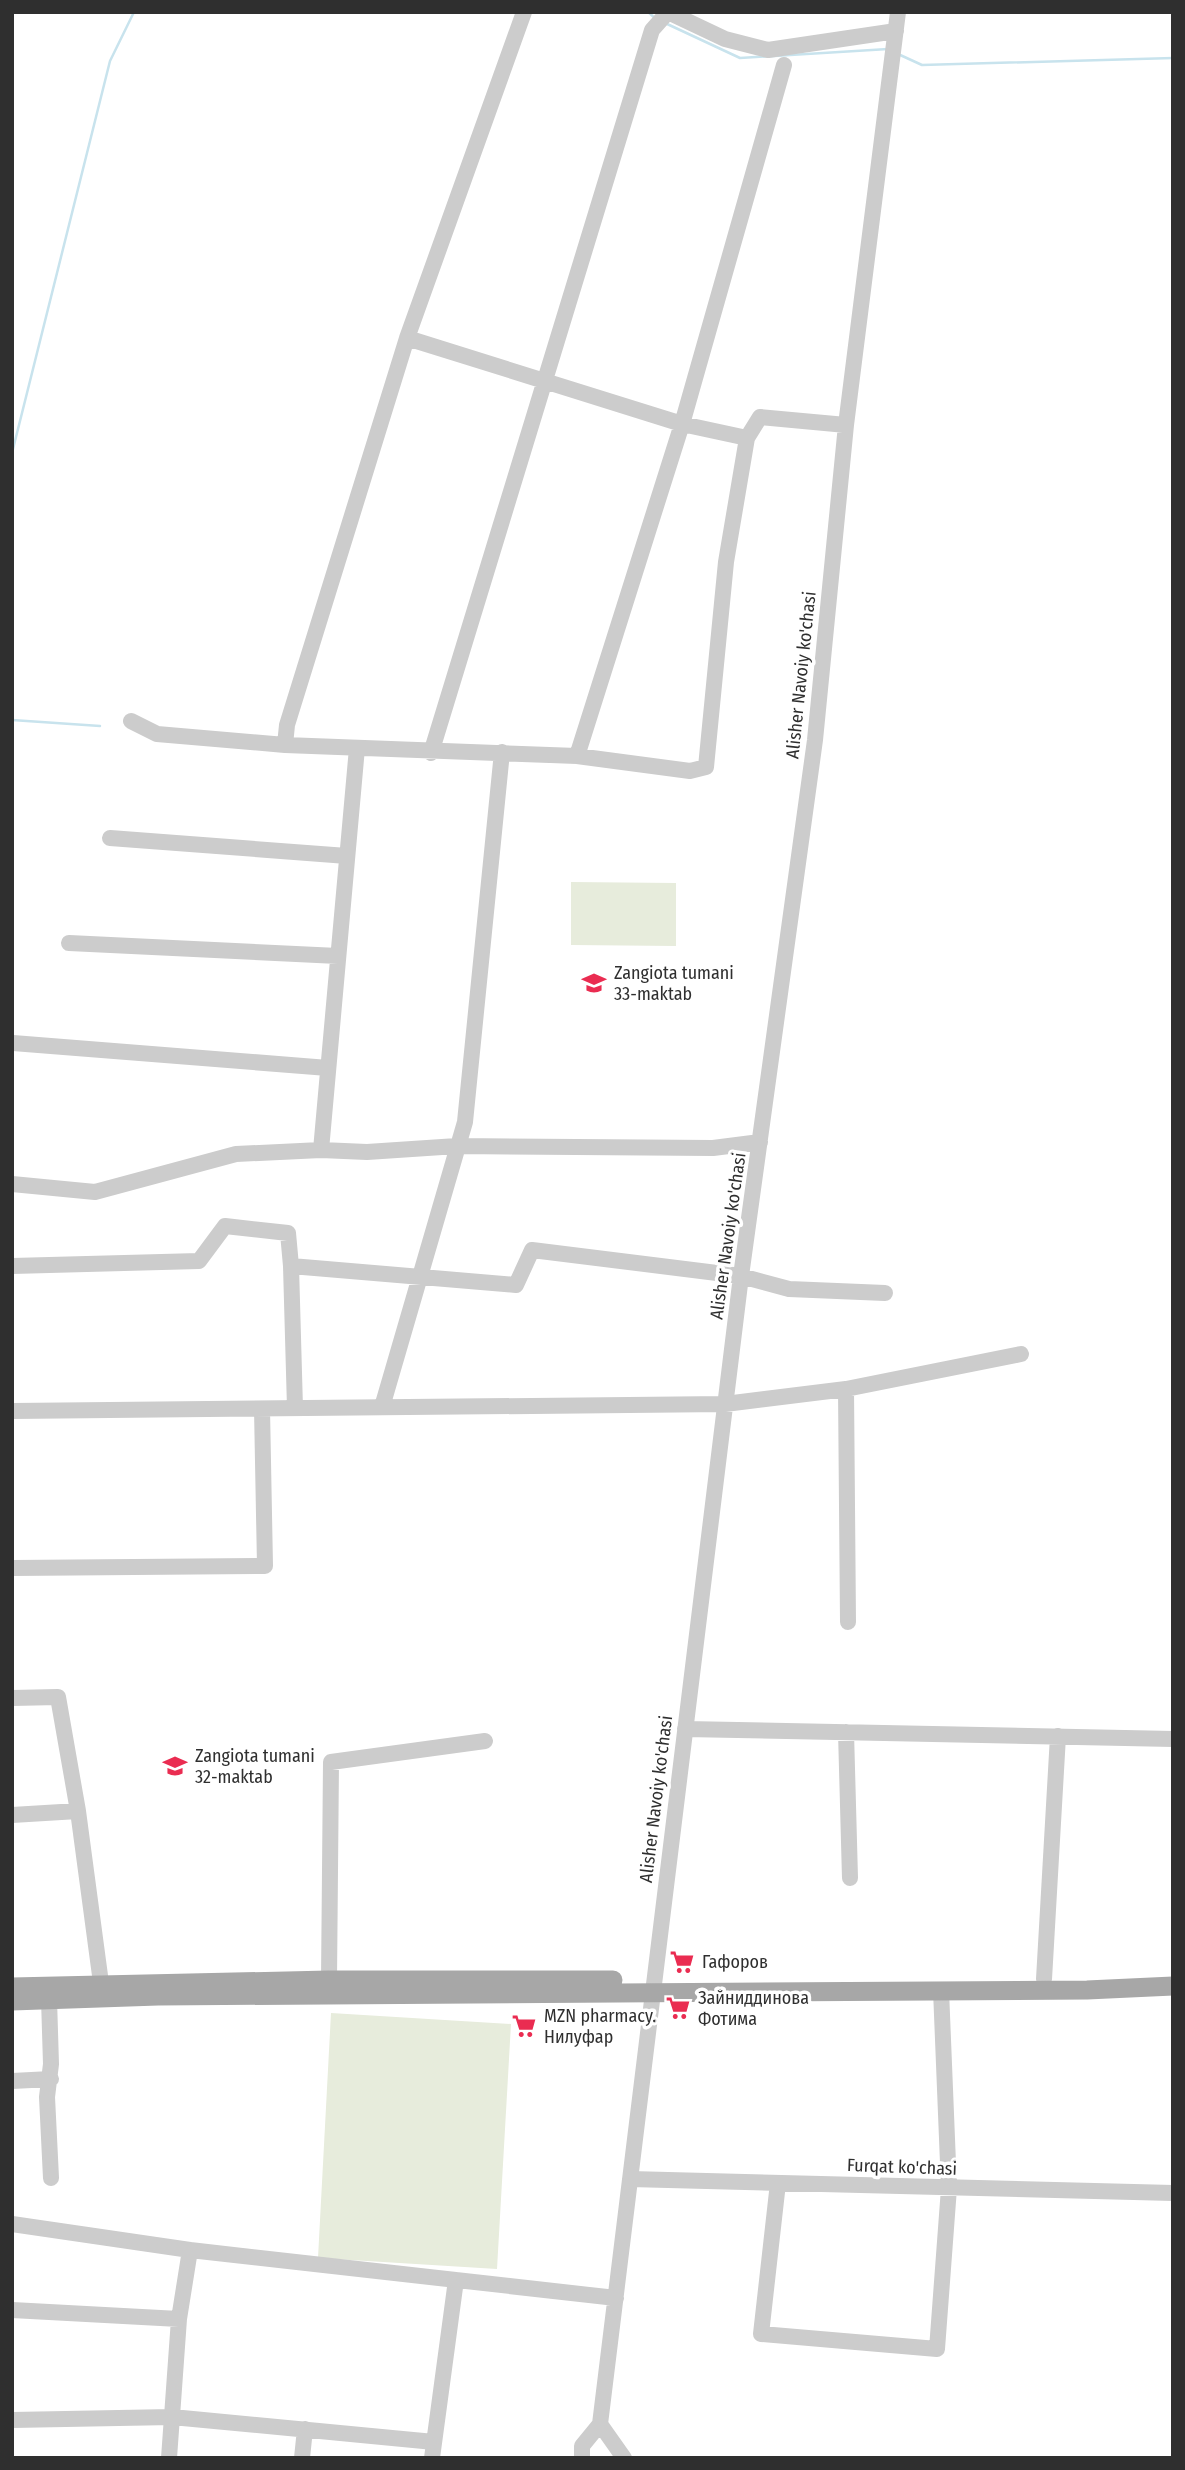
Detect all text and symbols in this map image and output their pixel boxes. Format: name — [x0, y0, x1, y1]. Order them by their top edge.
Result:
street label: Alisher Navoiy ko'chasi — [781, 590, 821, 760]
place label: Zangiota tumani 33-maktab — [614, 962, 734, 1005]
school or university icon: Zangiota tumani 33-maktab — [580, 969, 608, 997]
street label: Alisher Navoiy ko'chasi — [705, 1151, 751, 1321]
street label: Alisher Navoiy ko'chasi — [635, 1714, 677, 1884]
place label: Zangiota tumani 32-maktab — [195, 1745, 315, 1788]
school or university icon: Zangiota tumani 32-maktab — [161, 1752, 189, 1780]
supermarket icon: Гафоров — [668, 1948, 696, 1976]
place label: Гафоров — [702, 1951, 768, 1973]
place label: Зайниддинова Фотима — [698, 1987, 809, 2030]
supermarket icon: Зайниддинова Фотима — [664, 1994, 692, 2022]
place label: MZN pharmacy. Нилуфар — [544, 2005, 656, 2048]
supermarket icon: MZN pharmacy. Нилуфар — [510, 2012, 538, 2040]
street label: Furqat ko'chasi — [847, 2154, 957, 2180]

